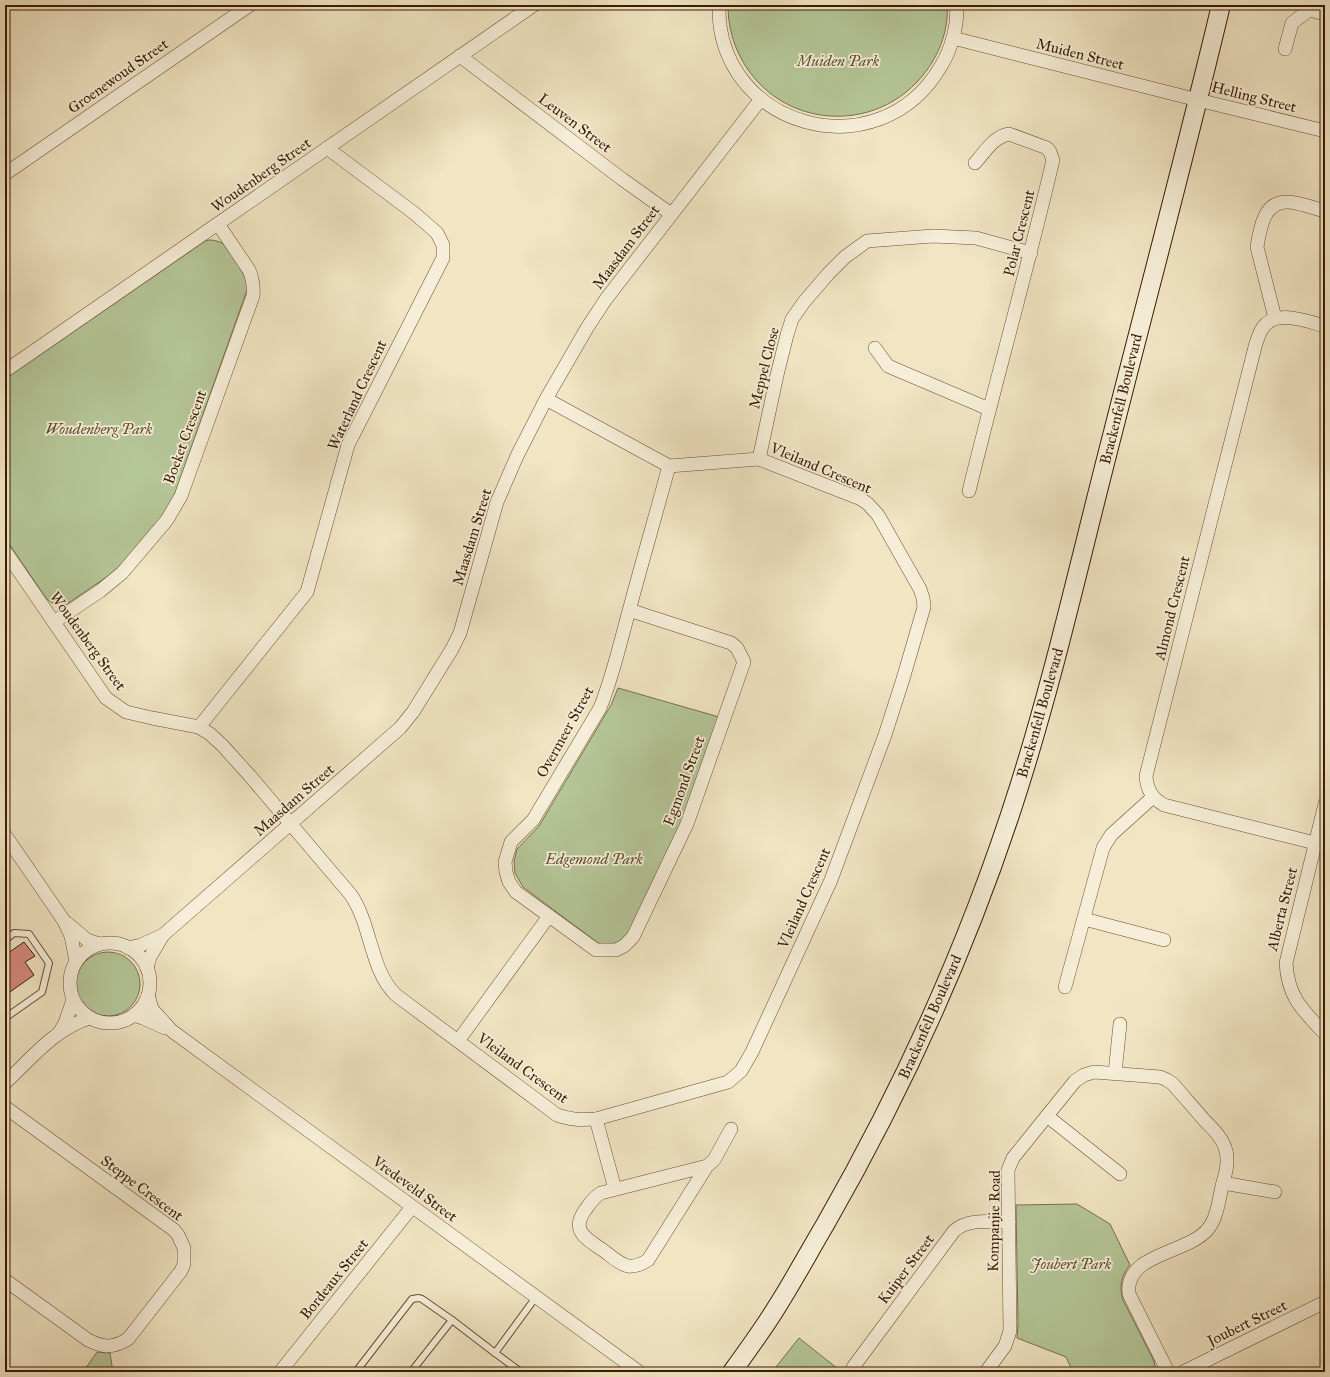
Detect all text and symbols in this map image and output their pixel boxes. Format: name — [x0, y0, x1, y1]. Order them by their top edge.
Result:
street label: Groenewoud Street — [64, 34, 172, 117]
street label: Muiden Street — [1034, 34, 1126, 74]
park label: Muiden Park — [795, 52, 879, 70]
street label: Helling Street — [1210, 78, 1299, 116]
street label: Leuven Street — [535, 90, 616, 157]
street label: Woudenberg Street — [208, 133, 315, 216]
street label: Polar Crescent — [1000, 187, 1039, 278]
street label: Maasdam Street — [589, 201, 664, 293]
street label: Meppel Close — [745, 325, 783, 411]
street label: Brackenfell Boulevard — [1096, 331, 1146, 466]
street label: Waterland Crescent — [324, 336, 391, 453]
street label: Boeket Crescent — [160, 387, 211, 487]
park label: Woudenberg Park — [46, 420, 153, 438]
street label: Vleiland Crescent — [767, 438, 875, 498]
street label: Maasdam Street — [449, 486, 496, 588]
street label: Almond Crescent — [1150, 553, 1194, 663]
street label: Woudenberg Street — [46, 588, 130, 694]
street label: Brackenfell Boulevard — [1013, 646, 1067, 780]
street label: Overmeer Street — [533, 683, 598, 781]
street label: Egmond Street — [659, 733, 709, 828]
street label: Maasdam Street — [250, 760, 338, 840]
street label: Vleiland Crescent — [773, 844, 834, 952]
park label: Edgemond Park — [544, 850, 643, 868]
street label: Alberta Street — [1263, 865, 1301, 954]
street label: Brackenfell Boulevard — [894, 952, 966, 1082]
street label: Vleiland Crescent — [473, 1028, 573, 1107]
street label: Steppe Crescent — [97, 1151, 187, 1225]
street label: Vredeveld Street — [368, 1152, 461, 1226]
street label: Kompanjie Road — [984, 1170, 1004, 1272]
street label: Kuiper Street — [874, 1230, 938, 1307]
street label: Bordeaux Street — [296, 1235, 372, 1323]
park label: Joubert Park — [1030, 1255, 1112, 1273]
street label: Joubert Street — [1202, 1296, 1291, 1352]

